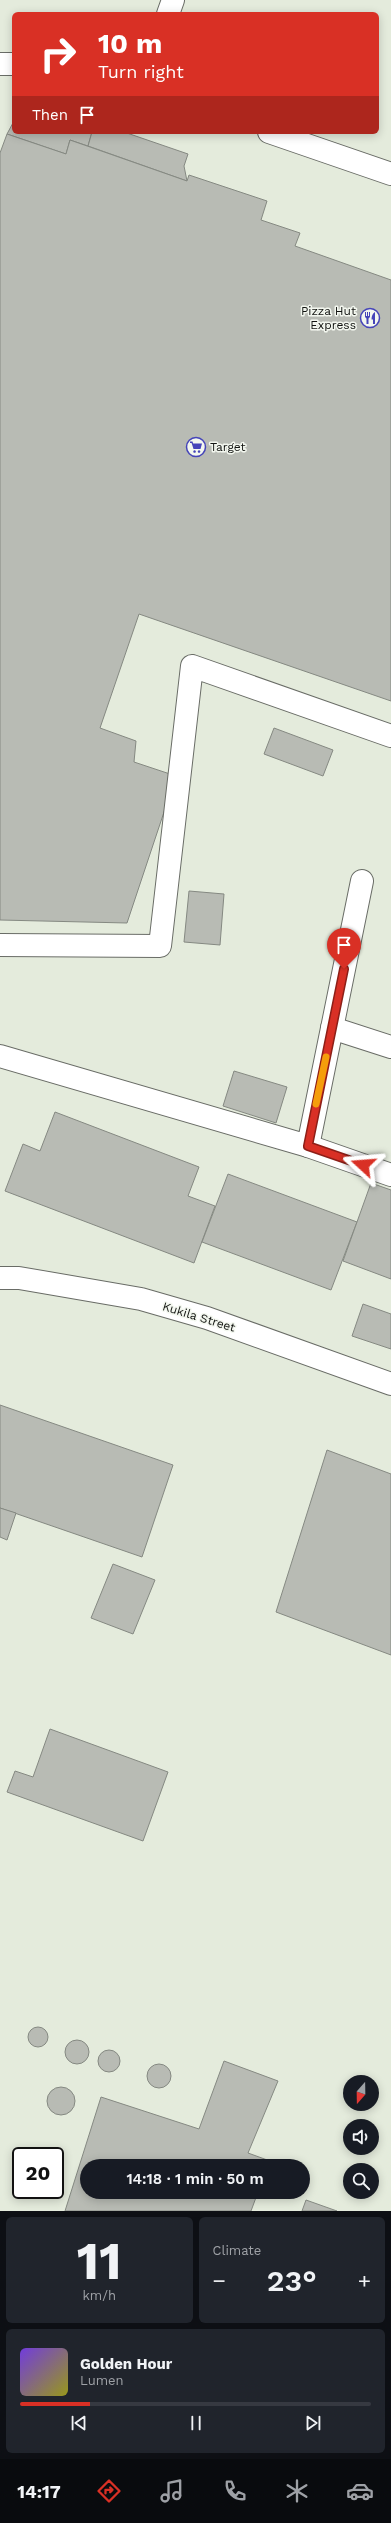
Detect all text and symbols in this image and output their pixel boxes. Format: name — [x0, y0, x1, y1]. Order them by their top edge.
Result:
text: 10 m — [98, 27, 162, 60]
icon: right — [32, 28, 84, 80]
text: Turn right — [98, 61, 184, 82]
icon: arrive — [76, 104, 98, 126]
text: Then — [32, 106, 68, 124]
place label: Pizza Hut Express — [301, 304, 356, 332]
restaurant icon: Pizza Hut Express — [359, 307, 381, 329]
supermarket icon: Target — [185, 436, 207, 458]
place label: Target — [210, 440, 246, 454]
pin — [327, 928, 361, 969]
icon: arrive — [333, 934, 355, 956]
position arrow — [342, 1144, 384, 1186]
street label: Kukila Street — [161, 1299, 237, 1335]
north arrow — [343, 2075, 379, 2111]
map controls — [343, 2075, 379, 2199]
button: sound — [343, 2119, 379, 2155]
speed limit sign: 20 — [12, 2147, 64, 2199]
button: search — [343, 2163, 379, 2199]
text: 14:18 · 1 min · 50 m — [126, 2170, 264, 2188]
text: 11 — [77, 2231, 122, 2292]
text: Climate — [213, 2243, 261, 2258]
text: 23° — [267, 2263, 317, 2298]
text: − — [213, 2268, 226, 2293]
text: + — [358, 2268, 371, 2293]
text: km/h — [83, 2288, 116, 2303]
text: Golden Hour — [80, 2355, 172, 2373]
text: Lumen — [80, 2373, 124, 2388]
icon: previous — [68, 2412, 90, 2434]
icon: pause — [185, 2412, 207, 2434]
icon: next — [302, 2412, 324, 2434]
icon: directions — [95, 2477, 123, 2505]
icon: music — [158, 2477, 186, 2505]
icon: phone — [221, 2477, 249, 2505]
icon: climate — [283, 2477, 311, 2505]
icon: car — [346, 2477, 374, 2505]
text: 14:17 — [17, 2481, 61, 2502]

